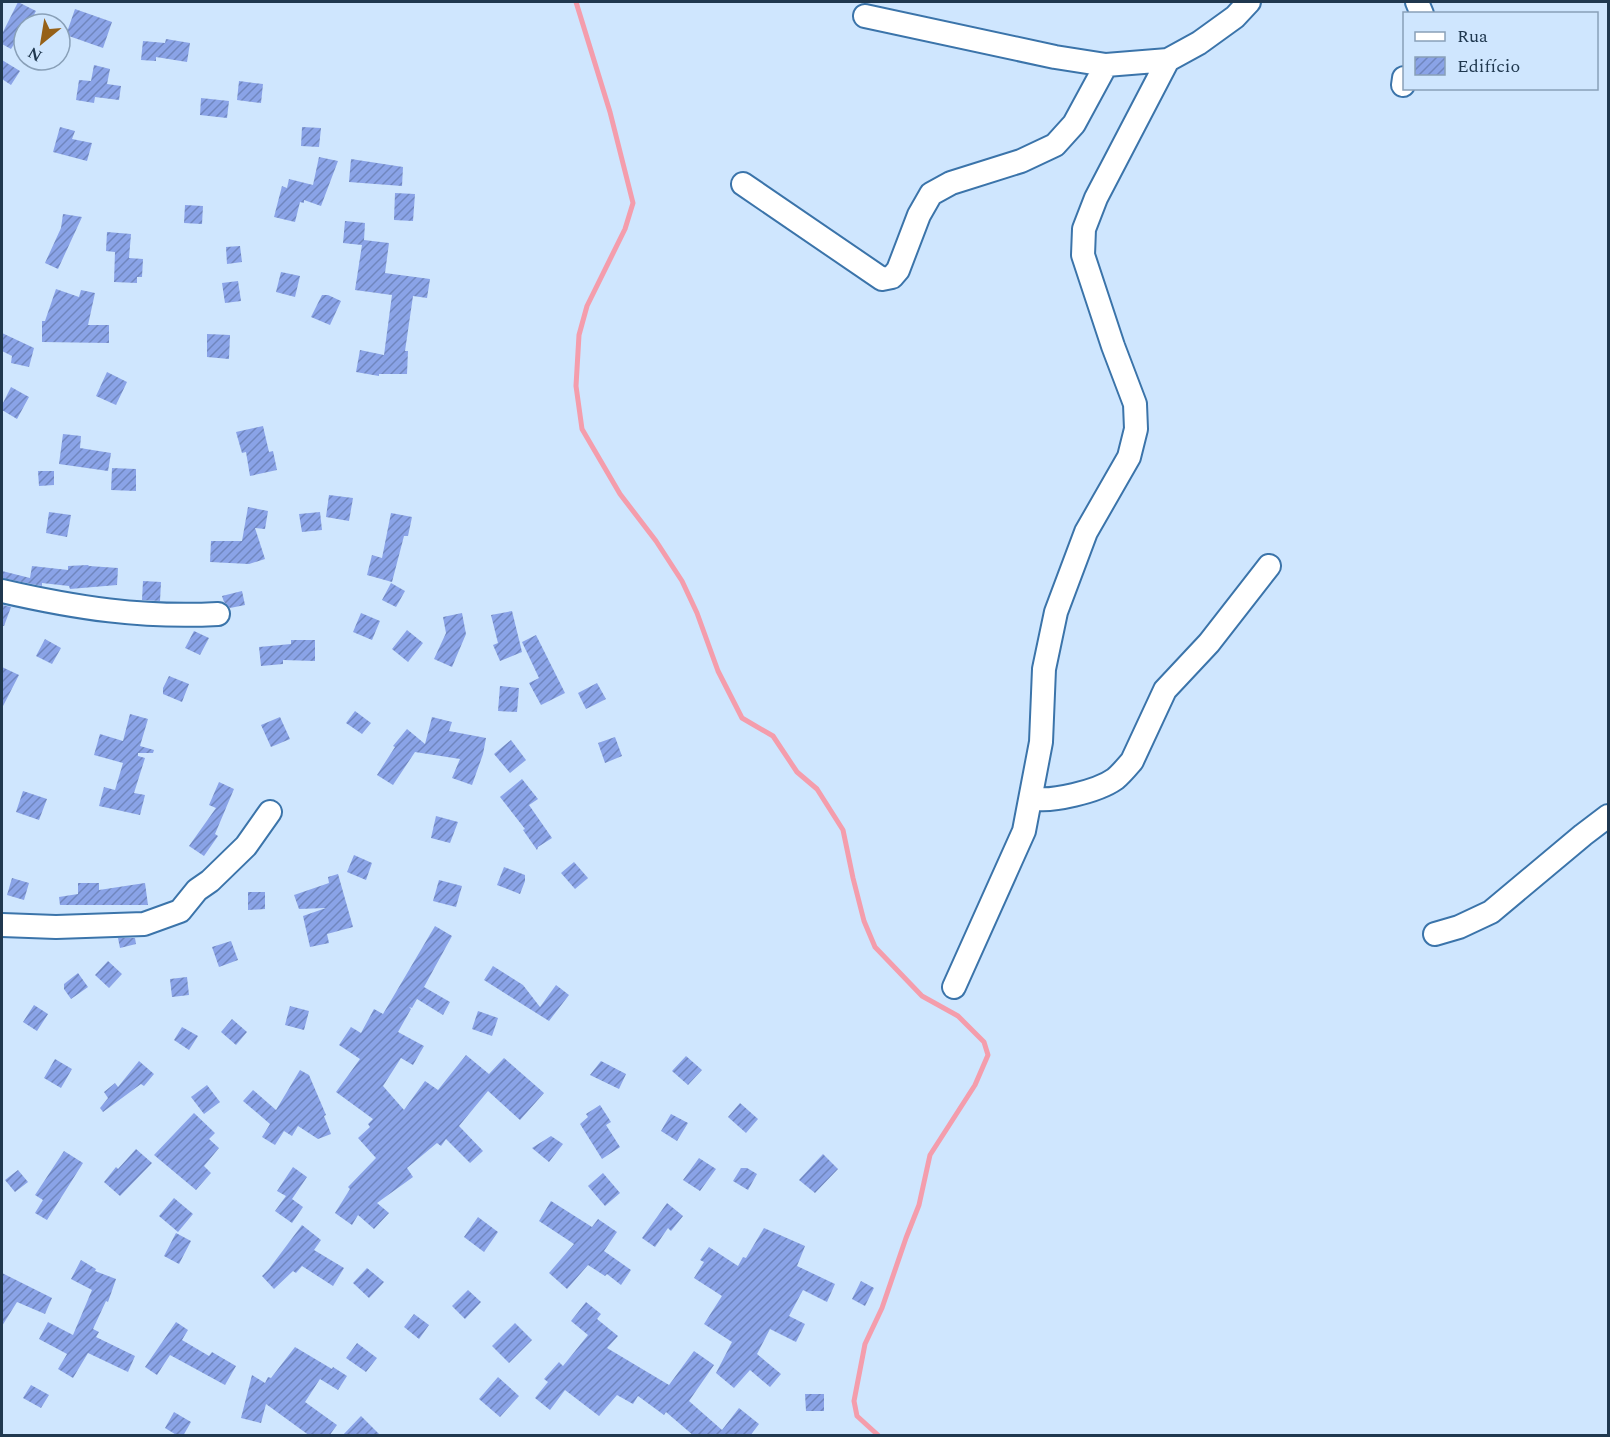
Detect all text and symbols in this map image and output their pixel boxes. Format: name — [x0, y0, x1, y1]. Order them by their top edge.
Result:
north arrow — [12, 12, 72, 72]
legend — [1403, 12, 1598, 90]
text: Rua — [1457, 23, 1488, 50]
text: N — [23, 40, 47, 68]
text: Edifício — [1457, 53, 1520, 80]

